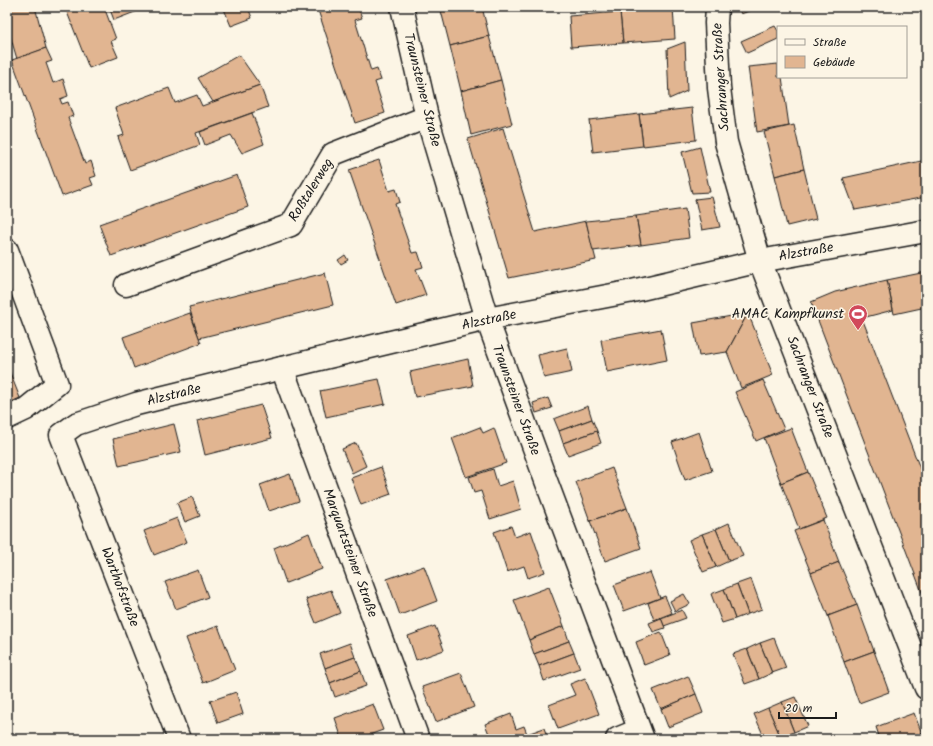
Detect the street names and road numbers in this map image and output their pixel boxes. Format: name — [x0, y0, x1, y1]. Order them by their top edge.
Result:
street label: Sachranger Straße — [706, 22, 736, 132]
street label: Traunsteiner Straße — [397, 31, 447, 150]
street label: Roßtalerweg — [283, 154, 339, 226]
street label: Alzstraße — [777, 236, 836, 268]
street label: Alzstraße — [460, 303, 519, 336]
street label: Sachranger Straße — [780, 333, 840, 442]
street label: Traunsteiner Straße — [486, 342, 546, 459]
street label: Alzstraße — [145, 377, 204, 412]
street label: Marquartsteiner Straße — [316, 485, 384, 621]
street label: Warthofstraße — [95, 544, 146, 631]

